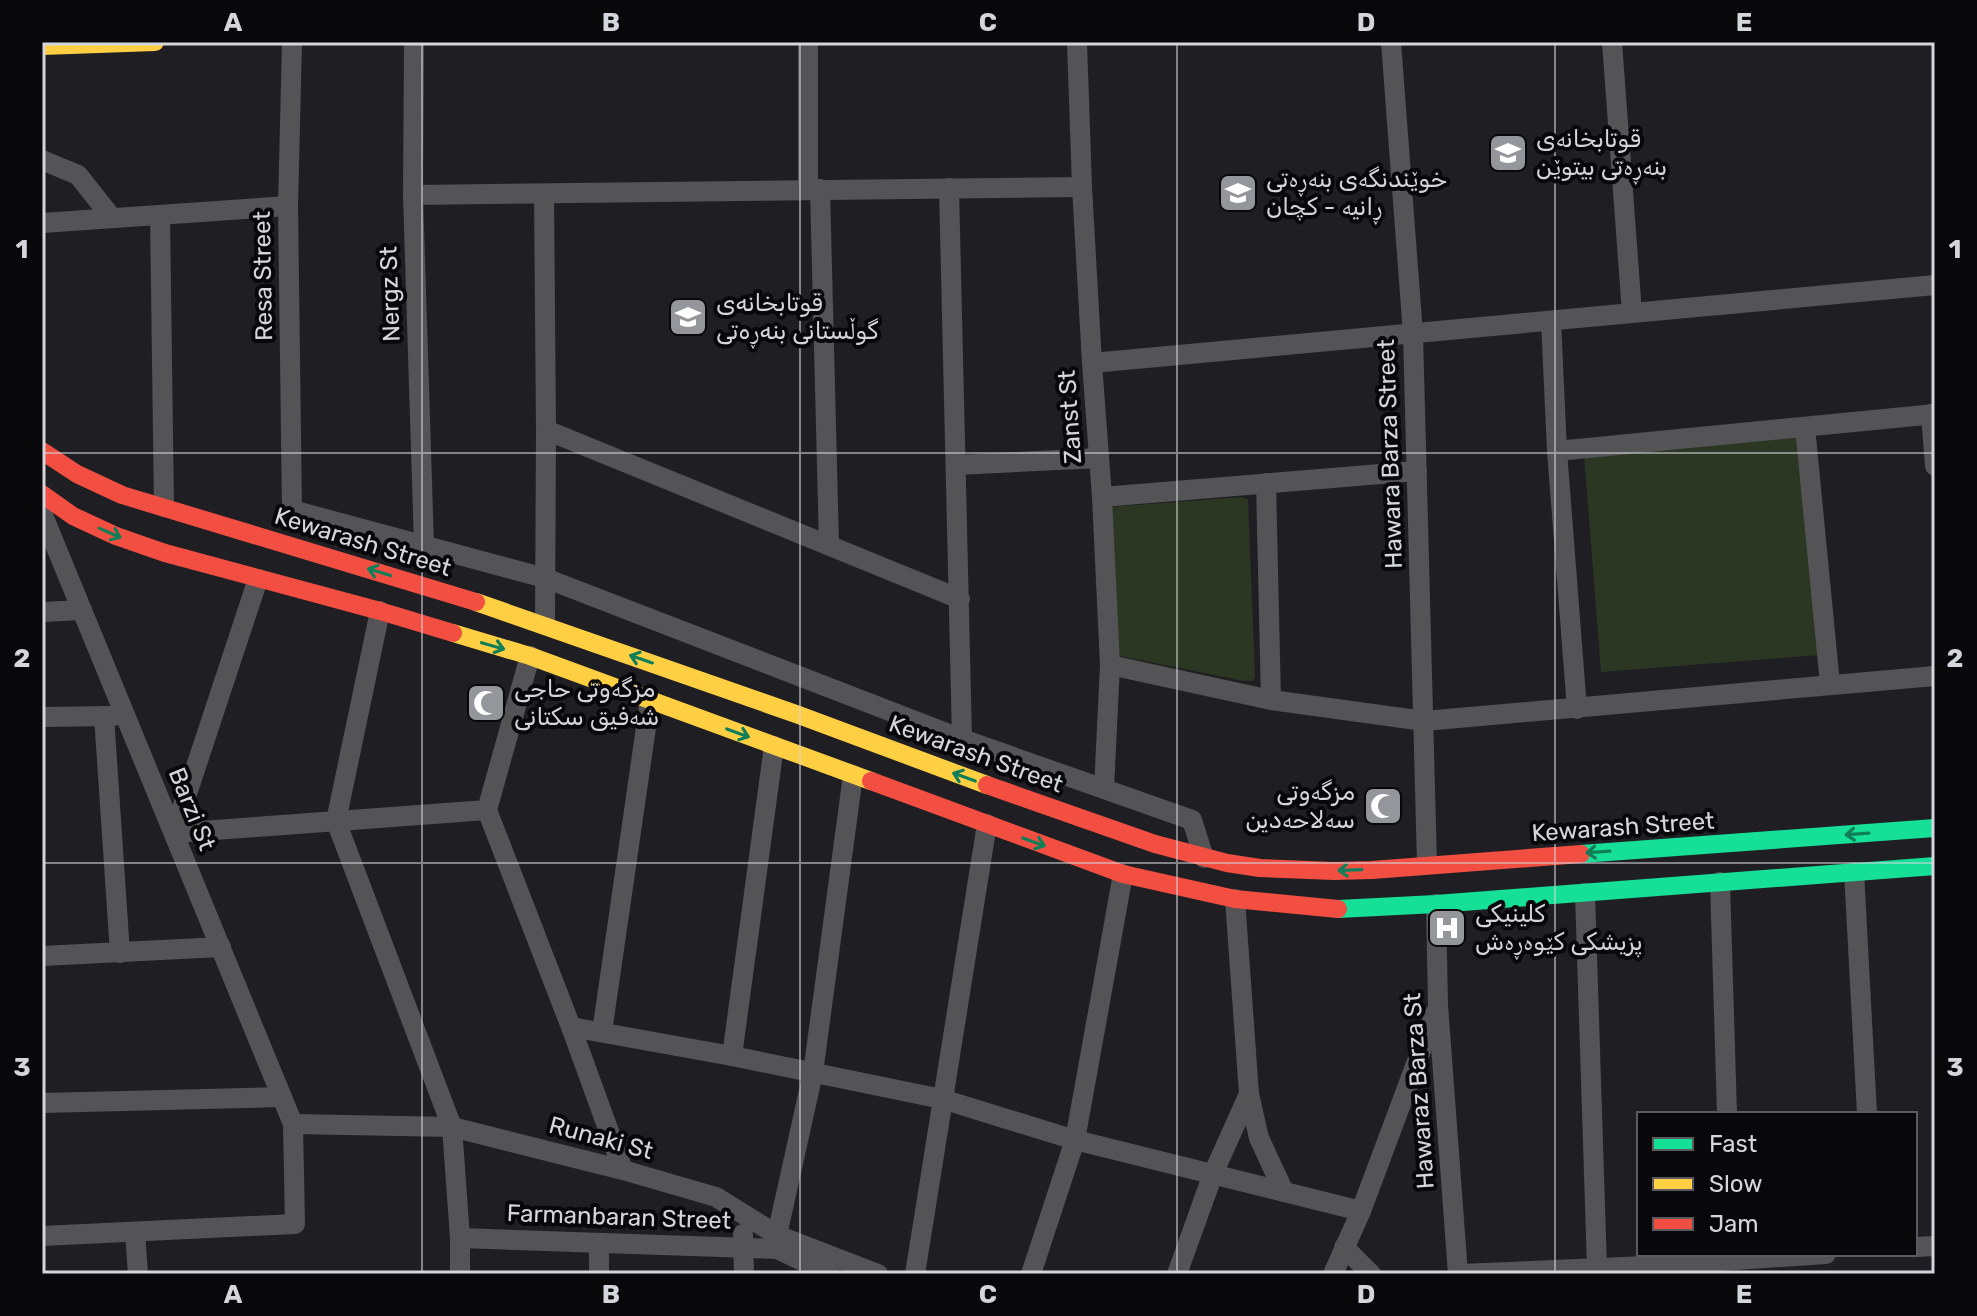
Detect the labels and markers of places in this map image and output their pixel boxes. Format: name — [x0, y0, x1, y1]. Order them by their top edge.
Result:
place label: قوتابخانەی بنەڕەتی بیتوێن — [1536, 125, 1667, 185]
school or university icon: قوتابخانەی بنەڕەتی بیتوێن — [1487, 132, 1529, 174]
place label: خوێندنگەی بنەڕەتی ڕانیە - کچان — [1266, 165, 1447, 225]
school or university icon: خوێندنگەی بنەڕەتی ڕانیە - کچان — [1217, 172, 1259, 214]
place label: قوتابخانه‌ی گوڵستانی بنه‌ڕه‌تی — [716, 289, 878, 349]
school or university icon: قوتابخانه‌ی گوڵستانی بنه‌ڕه‌تی — [667, 296, 709, 338]
place label: مزگەوتی حاجی شەفیق سکتانی — [514, 675, 660, 731]
mosque icon: مزگەوتی حاجی شەفیق سکتانی — [465, 682, 507, 724]
place label: مزگەوتی سەلاحەدین — [1245, 778, 1355, 834]
mosque icon: مزگەوتی سەلاحەدین — [1362, 785, 1404, 827]
place label: كلینیكی پزیشكی كێوەڕەش — [1475, 900, 1643, 960]
hospital icon: كلینیكی پزیشكی كێوەڕەش — [1426, 907, 1468, 949]

